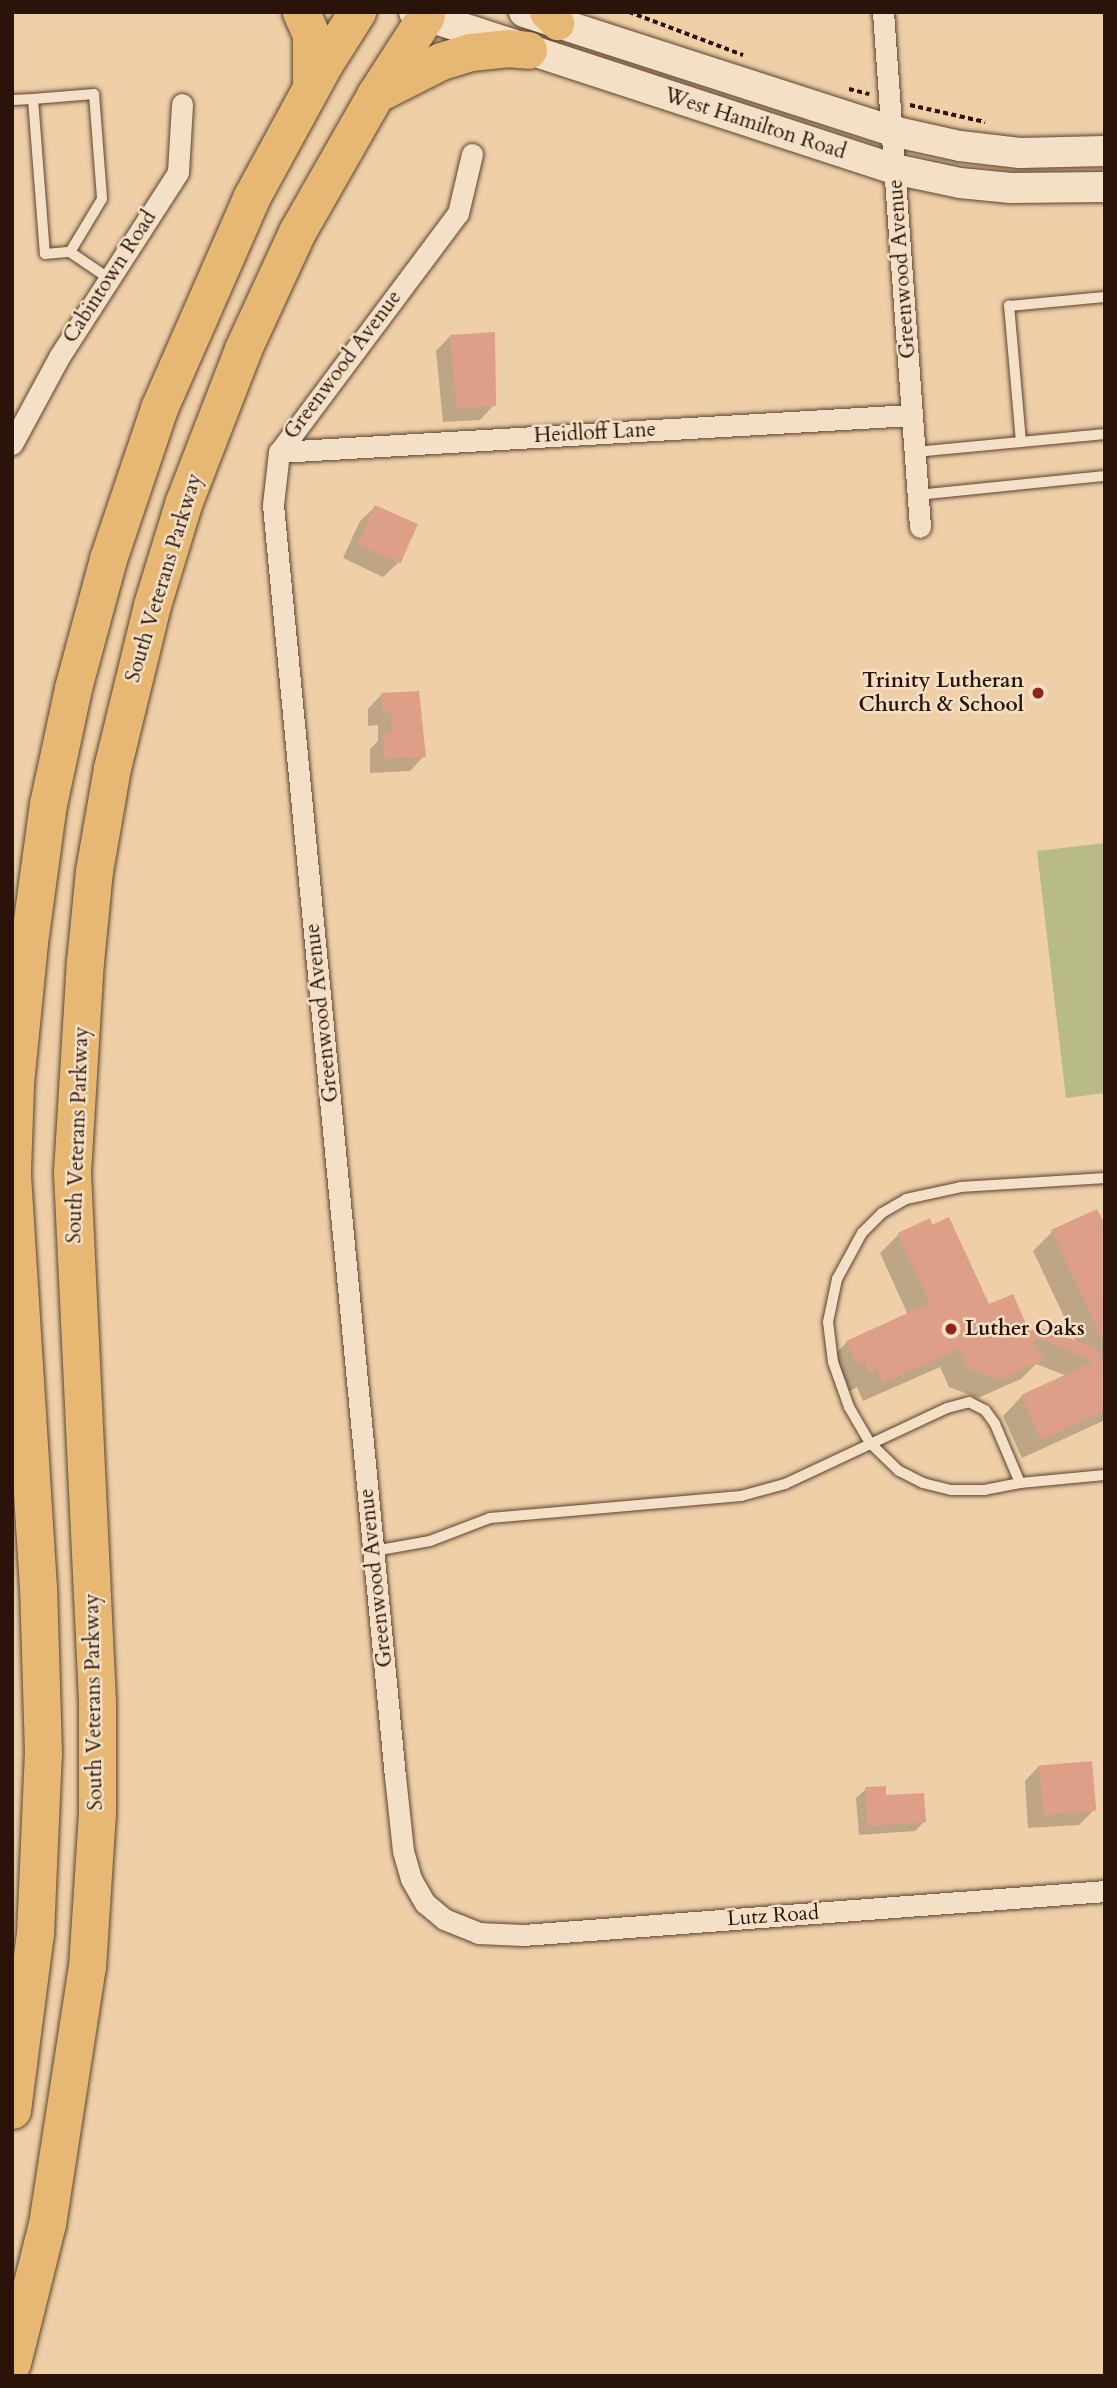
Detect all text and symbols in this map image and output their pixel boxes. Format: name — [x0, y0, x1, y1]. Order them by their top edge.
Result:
street label: West Hamilton Road — [661, 83, 849, 165]
street label: Greenwood Avenue — [883, 178, 921, 360]
street label: Cabintown Road — [58, 206, 162, 348]
street label: Greenwood Avenue — [279, 286, 407, 444]
street label: Heidloff Lane — [533, 417, 657, 449]
street label: South Veterans Parkway — [120, 471, 208, 685]
place label: Trinity Lutheran Church & School — [858, 668, 1024, 718]
marker: Trinity Lutheran Church & School — [1030, 685, 1046, 701]
street label: Greenwood Avenue — [300, 922, 344, 1104]
street label: South Veterans Parkway — [62, 1026, 94, 1244]
place label: Luther Oaks — [965, 1316, 1085, 1342]
marker: Luther Oaks — [943, 1321, 959, 1337]
street label: Greenwood Avenue — [354, 1487, 398, 1669]
street label: South Veterans Parkway — [80, 1593, 108, 1811]
street label: Lutz Road — [726, 1900, 820, 1932]

